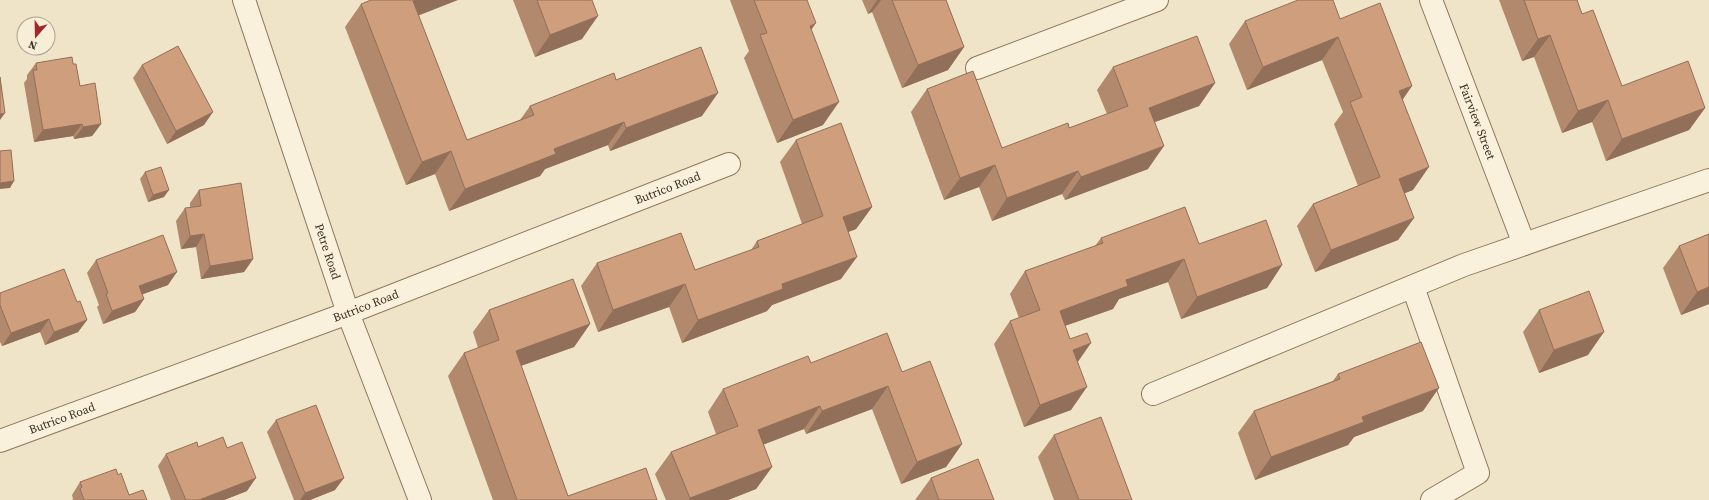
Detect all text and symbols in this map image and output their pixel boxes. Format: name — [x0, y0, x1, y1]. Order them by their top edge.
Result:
north arrow — [16, 16, 56, 56]
text: N — [26, 37, 39, 53]
street label: Fairview Street — [1456, 81, 1499, 162]
street label: Butrico Road — [632, 168, 703, 208]
street label: Petre Road — [311, 221, 344, 282]
street label: Butrico Road — [331, 286, 401, 326]
street label: Butrico Road — [27, 399, 97, 438]

